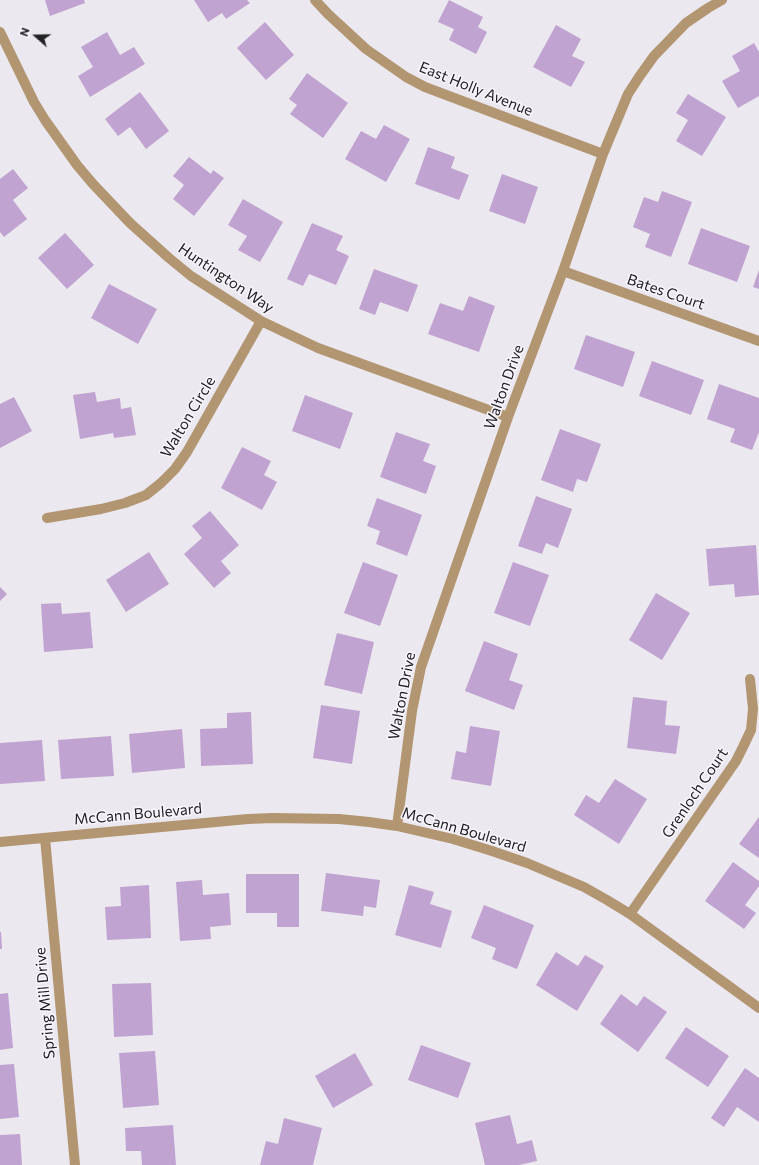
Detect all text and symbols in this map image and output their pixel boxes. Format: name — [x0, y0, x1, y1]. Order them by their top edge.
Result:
north arrow — [16, 16, 56, 56]
text: N — [17, 26, 32, 38]
street label: East Holly Avenue — [417, 58, 535, 120]
street label: Huntington Way — [175, 239, 277, 317]
street label: Bates Court — [625, 270, 707, 314]
street label: Walton Drive — [480, 342, 528, 432]
street label: Walton Circle — [157, 373, 219, 461]
street label: Walton Drive — [385, 651, 419, 741]
street label: Grenloch Court — [658, 745, 732, 841]
street label: McCann Boulevard — [73, 799, 203, 829]
street label: McCann Boulevard — [400, 804, 528, 856]
street label: Spring Mill Drive — [31, 946, 59, 1060]

